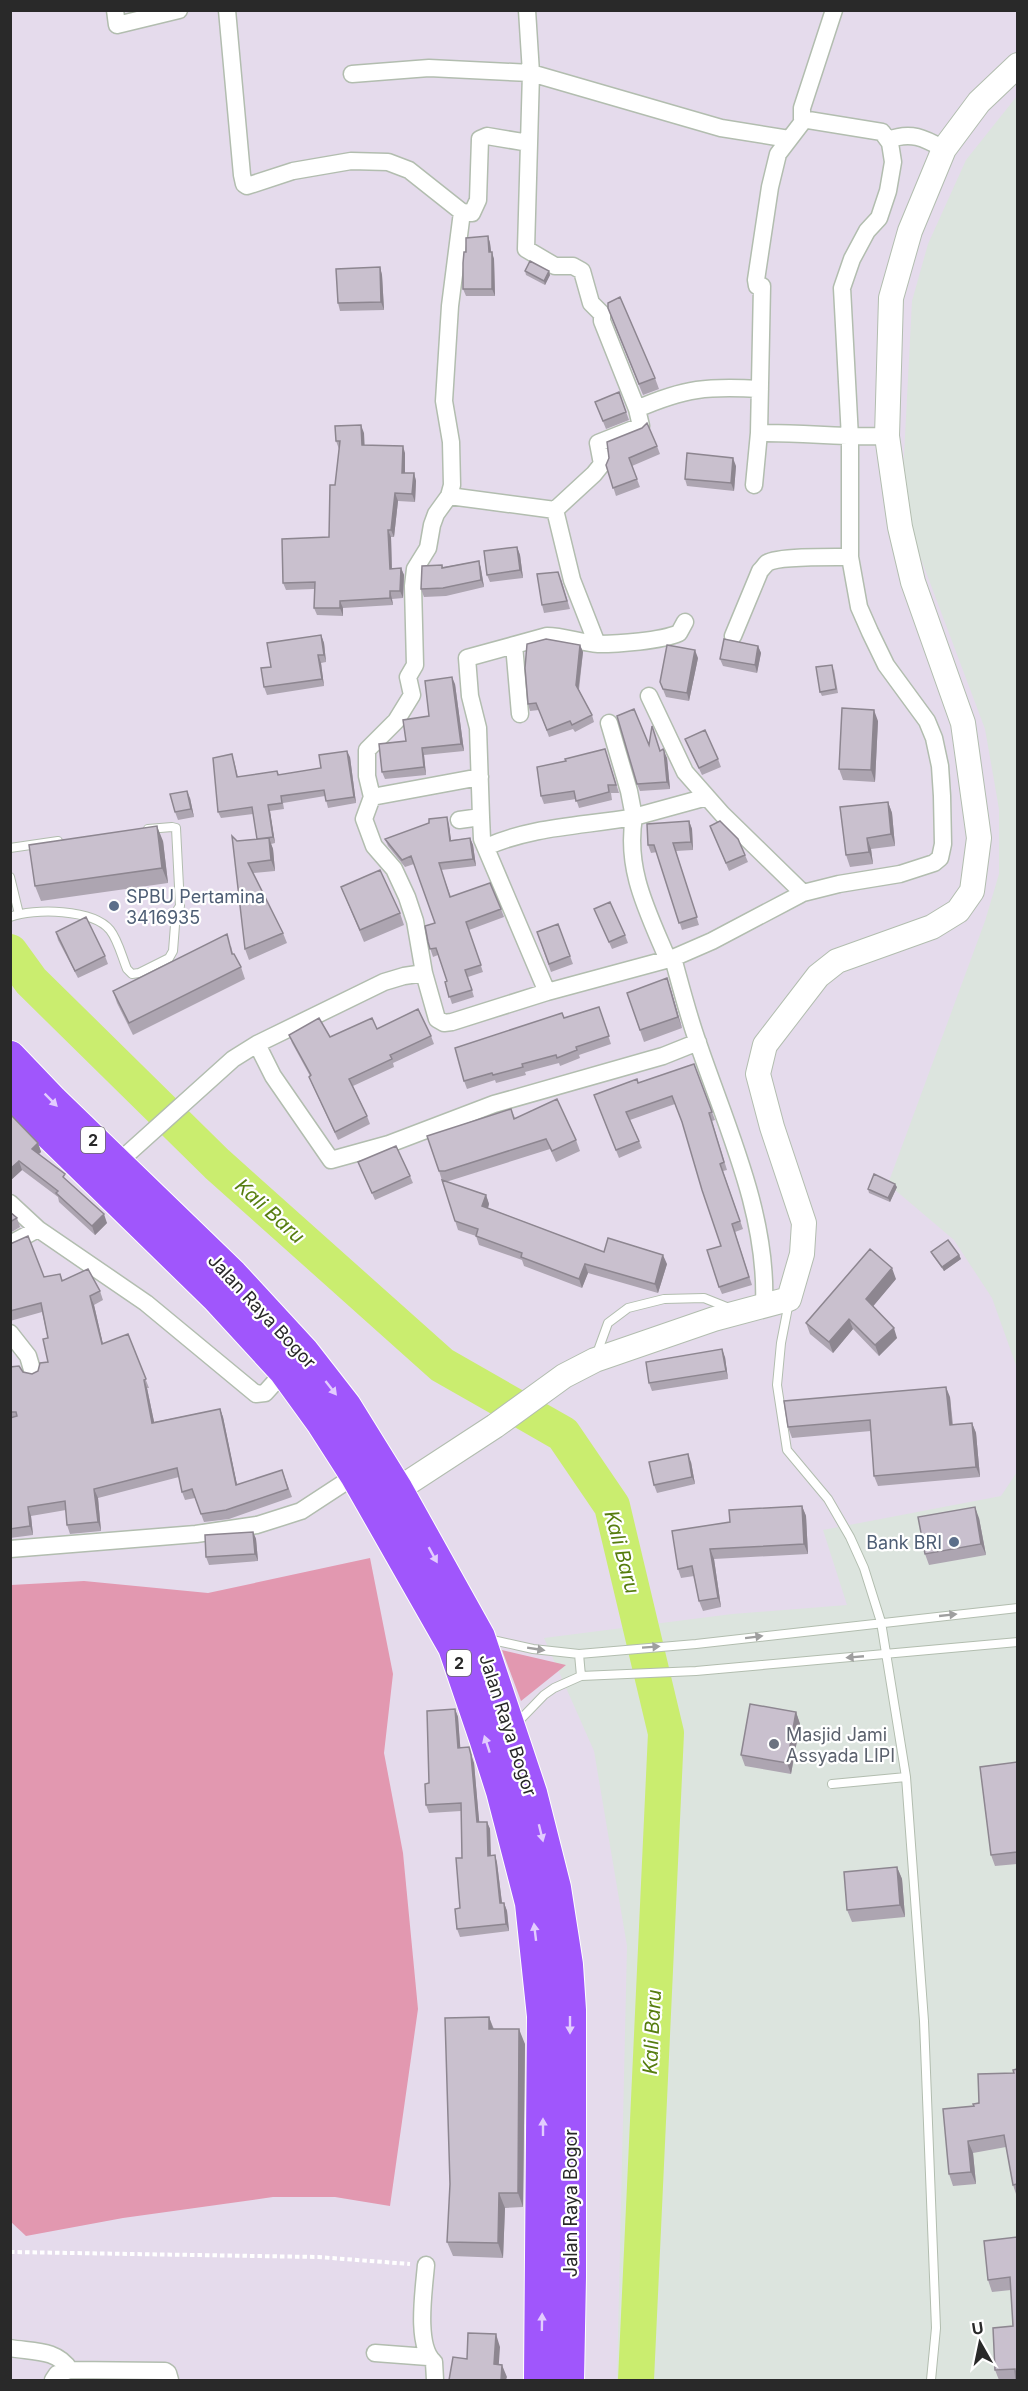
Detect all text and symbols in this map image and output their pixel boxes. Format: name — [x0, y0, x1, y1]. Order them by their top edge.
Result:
place label: SPBU Pertamina 3416935 — [126, 886, 265, 928]
marker: SPBU Pertamina 3416935 — [107, 899, 121, 913]
one-way arrow — [44, 1092, 58, 1107]
road number: 2 — [81, 1127, 105, 1153]
water label: Kali Baru — [230, 1174, 310, 1248]
street label: Jalan Raya Bogor — [204, 1250, 320, 1373]
one-way arrow — [325, 1381, 337, 1396]
water label: Kali Baru — [599, 1508, 645, 1596]
place label: Bank BRI — [866, 1532, 942, 1553]
marker: Bank BRI — [947, 1535, 961, 1549]
one-way arrow — [428, 1546, 438, 1563]
one-way arrow — [938, 1610, 957, 1620]
one-way arrow — [744, 1632, 763, 1642]
one-way arrow — [642, 1642, 661, 1652]
one-way arrow — [527, 1644, 546, 1653]
road number: 2 — [447, 1650, 471, 1676]
street label: Jalan Raya Bogor — [475, 1651, 541, 1799]
one-way arrow — [845, 1652, 864, 1662]
place label: Masjid Jami Assyada LIPI — [786, 1724, 895, 1766]
one-way arrow — [482, 1735, 491, 1753]
marker: Masjid Jami Assyada LIPI — [767, 1737, 781, 1751]
one-way arrow — [537, 1824, 547, 1842]
one-way arrow — [530, 1923, 539, 1942]
water label: Kali Baru — [638, 1989, 666, 2075]
one-way arrow — [565, 2016, 575, 2035]
one-way arrow — [538, 2118, 548, 2137]
street label: Jalan Raya Bogor — [560, 2129, 581, 2277]
one-way arrow — [537, 2313, 546, 2332]
north arrow — [950, 2313, 1010, 2373]
text: U — [970, 2317, 985, 2339]

